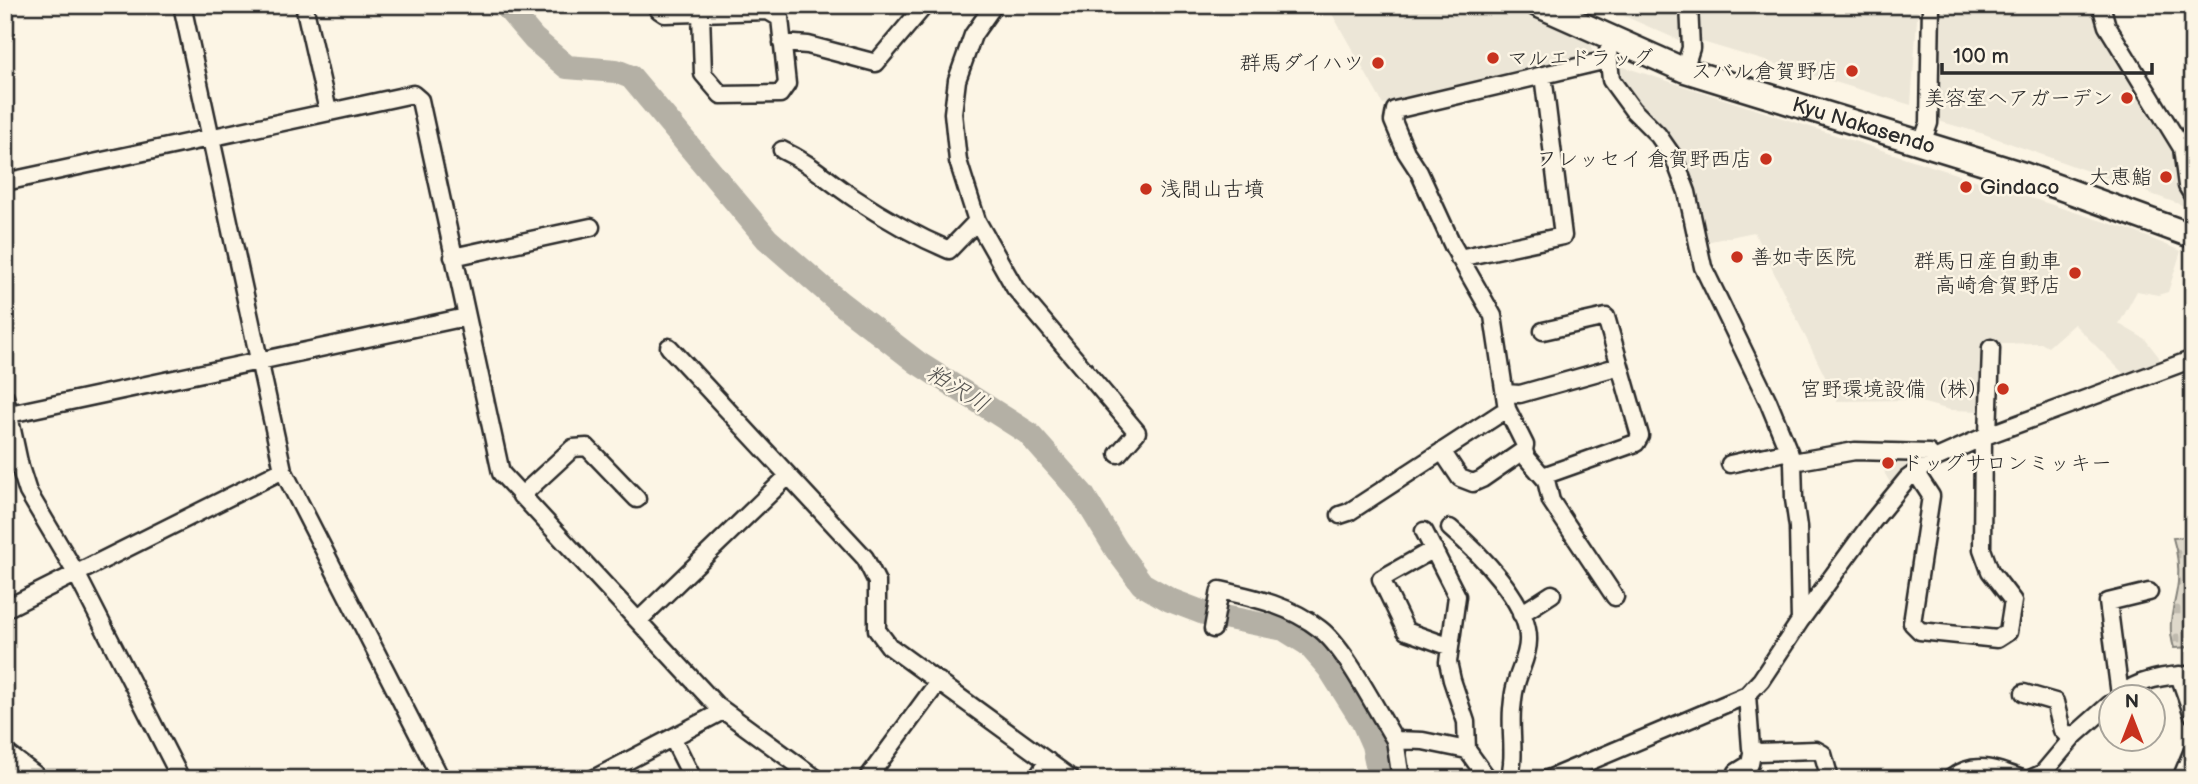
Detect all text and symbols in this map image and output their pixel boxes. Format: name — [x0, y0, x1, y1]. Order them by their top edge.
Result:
scale bar — [1942, 32, 2152, 76]
text: 100 m — [1953, 44, 2009, 69]
place label: マルエドラッグ — [1507, 46, 1654, 71]
marker: マルエドラッグ — [1485, 50, 1501, 66]
place label: 群馬ダイハツ — [1240, 51, 1364, 76]
marker: 群馬ダイハツ — [1370, 55, 1386, 71]
place label: スバル倉賀野店 — [1691, 59, 1838, 84]
marker: スバル倉賀野店 — [1844, 63, 1860, 79]
place label: 美容室ヘアガーデン — [1924, 86, 2113, 111]
marker: 美容室ヘアガーデン — [2119, 90, 2135, 106]
street label: Kyu Nakasendo — [1789, 92, 1938, 160]
place label: フレッセイ 倉賀野西店 — [1536, 147, 1752, 172]
marker: フレッセイ 倉賀野西店 — [1758, 151, 1774, 167]
place label: 大恵鮨 — [2089, 165, 2152, 190]
marker: 大恵鮨 — [2158, 169, 2174, 185]
place label: Gindaco — [1980, 175, 2060, 200]
place label: 浅間山古墳 — [1160, 177, 1265, 202]
marker: Gindaco — [1958, 179, 1974, 195]
marker: 浅間山古墳 — [1138, 181, 1154, 197]
place label: 善如寺医院 — [1751, 245, 1856, 270]
marker: 善如寺医院 — [1729, 249, 1745, 265]
place label: 群馬日産自動車 高崎倉賀野店 — [1914, 249, 2061, 298]
marker: 群馬日産自動車 高崎倉賀野店 — [2067, 265, 2083, 281]
water label: 粕沢川 — [921, 359, 994, 419]
place label: 宮野環境設備（株） — [1800, 377, 1989, 402]
marker: 宮野環境設備（株） — [1995, 381, 2011, 397]
place label: ドッグサロンミッキー — [1902, 451, 2112, 476]
marker: ドッグサロンミッキー — [1880, 455, 1896, 471]
north arrow — [2096, 682, 2166, 752]
text: N — [2125, 691, 2139, 714]

